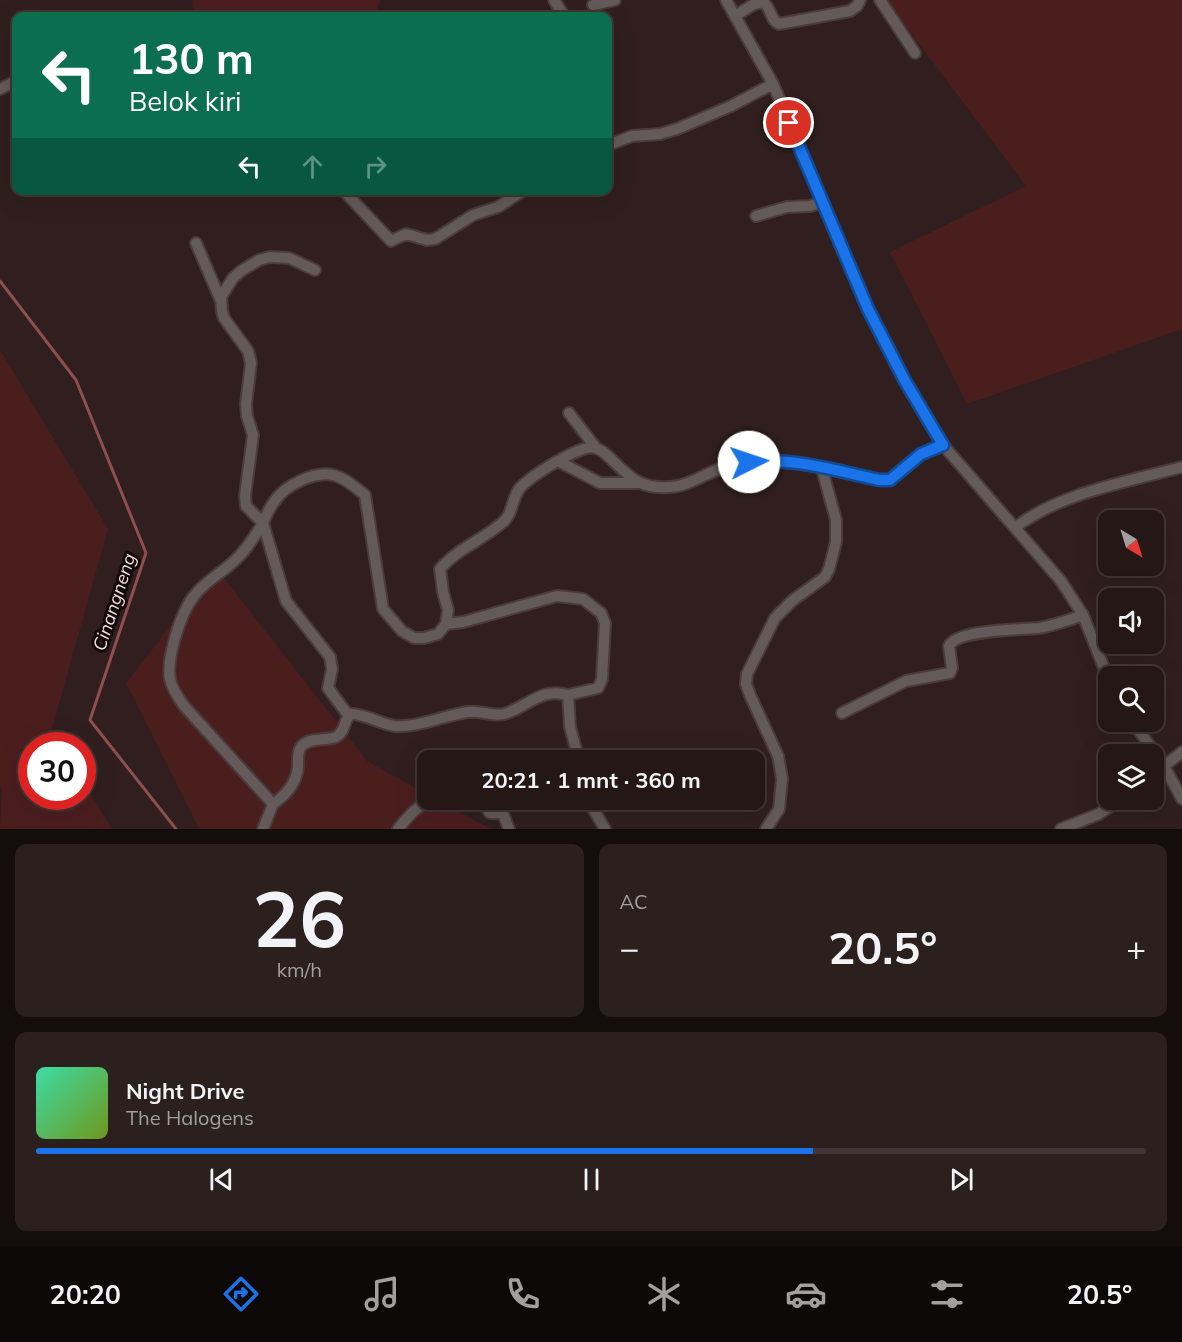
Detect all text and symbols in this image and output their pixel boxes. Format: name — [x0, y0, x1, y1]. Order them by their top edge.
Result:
text: 130 m — [129, 32, 254, 85]
icon: left — [30, 36, 108, 114]
text: Belok kiri — [129, 84, 241, 118]
pin — [763, 97, 814, 148]
icon: arrive — [772, 106, 805, 139]
icon: left — [233, 150, 266, 183]
icon: ahead — [296, 150, 329, 183]
icon: right — [359, 150, 392, 183]
position arrow — [717, 430, 781, 494]
north arrow — [1098, 510, 1164, 576]
map controls — [1098, 510, 1164, 810]
water label: Cinangneng — [87, 550, 141, 654]
button: sound — [1098, 588, 1164, 654]
button: search — [1098, 666, 1164, 732]
speed limit sign: 30 — [18, 732, 96, 810]
button: layers — [1098, 744, 1164, 810]
text: 20:21 · 1 mnt · 360 m — [481, 766, 701, 794]
text: 26 — [252, 869, 346, 967]
text: AC — [620, 889, 648, 914]
text: 20.5° — [828, 919, 937, 975]
text: − — [620, 927, 639, 968]
text: + — [1126, 927, 1146, 968]
text: km/h — [277, 957, 322, 982]
text: Night Drive — [126, 1077, 245, 1105]
text: The Halogens — [126, 1105, 254, 1130]
icon: previous — [205, 1163, 238, 1196]
icon: pause — [575, 1163, 608, 1196]
icon: next — [945, 1163, 978, 1196]
icon: directions — [220, 1273, 262, 1315]
icon: music — [361, 1273, 403, 1315]
icon: phone — [502, 1273, 544, 1315]
icon: climate — [643, 1273, 685, 1315]
icon: car — [785, 1273, 827, 1315]
icon: filters — [926, 1273, 968, 1315]
text: 20:20 — [50, 1277, 121, 1311]
text: 20.5° — [1067, 1277, 1132, 1311]

